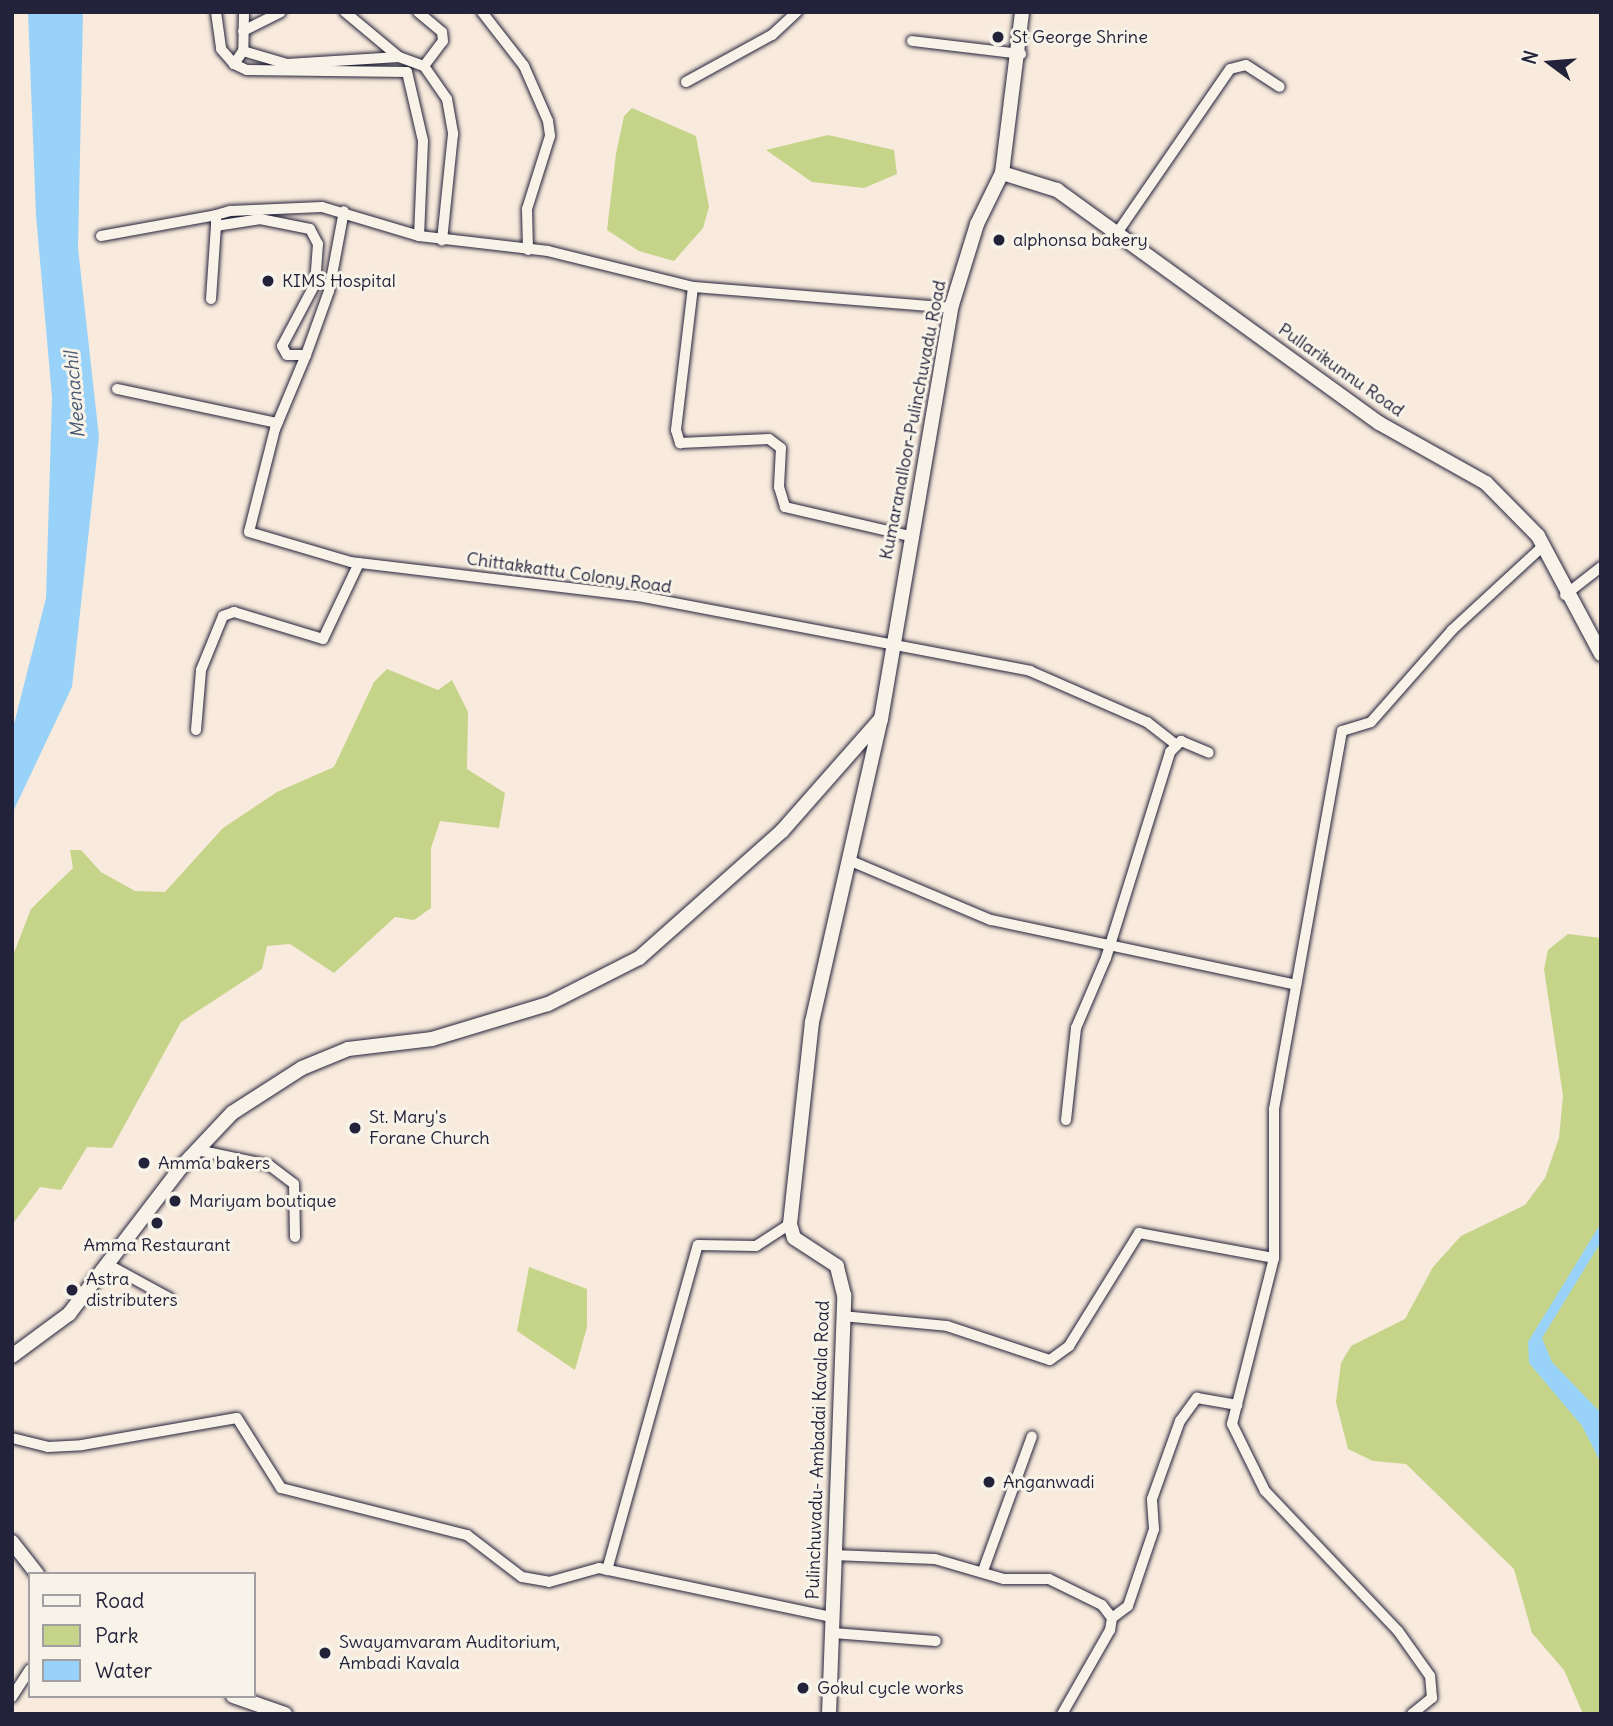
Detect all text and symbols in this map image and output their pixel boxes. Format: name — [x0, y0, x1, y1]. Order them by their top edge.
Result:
place label: St George Shrine — [1012, 26, 1148, 48]
north arrow — [1515, 28, 1585, 98]
marker: St George Shrine — [990, 29, 1006, 45]
text: N — [1516, 48, 1543, 67]
place label: alphonsa bakery — [1013, 229, 1148, 251]
marker: alphonsa bakery — [991, 232, 1007, 248]
place label: KIMS Hospital — [282, 270, 396, 292]
marker: KIMS Hospital — [260, 273, 276, 289]
street label: Kumaranalloor-Pulinchuvadu Road — [875, 279, 951, 561]
street label: Pullarikunnu Road — [1274, 319, 1408, 421]
water label: Meenachil — [60, 351, 90, 439]
street label: Chittakkattu Colony Road — [465, 548, 673, 598]
place label: St. Mary's Forane Church — [369, 1107, 490, 1150]
marker: St. Mary's Forane Church — [347, 1120, 363, 1136]
place label: Amma bakers — [158, 1152, 270, 1174]
marker: Amma bakers — [136, 1155, 152, 1171]
place label: Mariyam boutique — [189, 1190, 336, 1212]
marker: Mariyam boutique — [167, 1193, 183, 1209]
marker: Amma Restaurant — [149, 1215, 165, 1231]
place label: Amma Restaurant — [83, 1234, 231, 1256]
place label: Astra distributers — [86, 1269, 178, 1312]
marker: Astra distributers — [64, 1282, 80, 1298]
street label: Pulinchuvadu- Ambadai Kavala Road — [802, 1300, 834, 1600]
place label: Anganwadi — [1003, 1471, 1095, 1493]
marker: Anganwadi — [981, 1474, 997, 1490]
legend — [28, 1572, 256, 1698]
text: Road — [95, 1587, 144, 1614]
text: Park — [95, 1622, 138, 1649]
place label: Swayamvaram Auditorium, Ambadi Kavala — [339, 1632, 560, 1674]
marker: Swayamvaram Auditorium, Ambadi Kavala — [317, 1645, 333, 1661]
text: Water — [95, 1657, 152, 1684]
place label: Gokul cycle works — [817, 1677, 964, 1699]
marker: Gokul cycle works — [795, 1680, 811, 1696]

